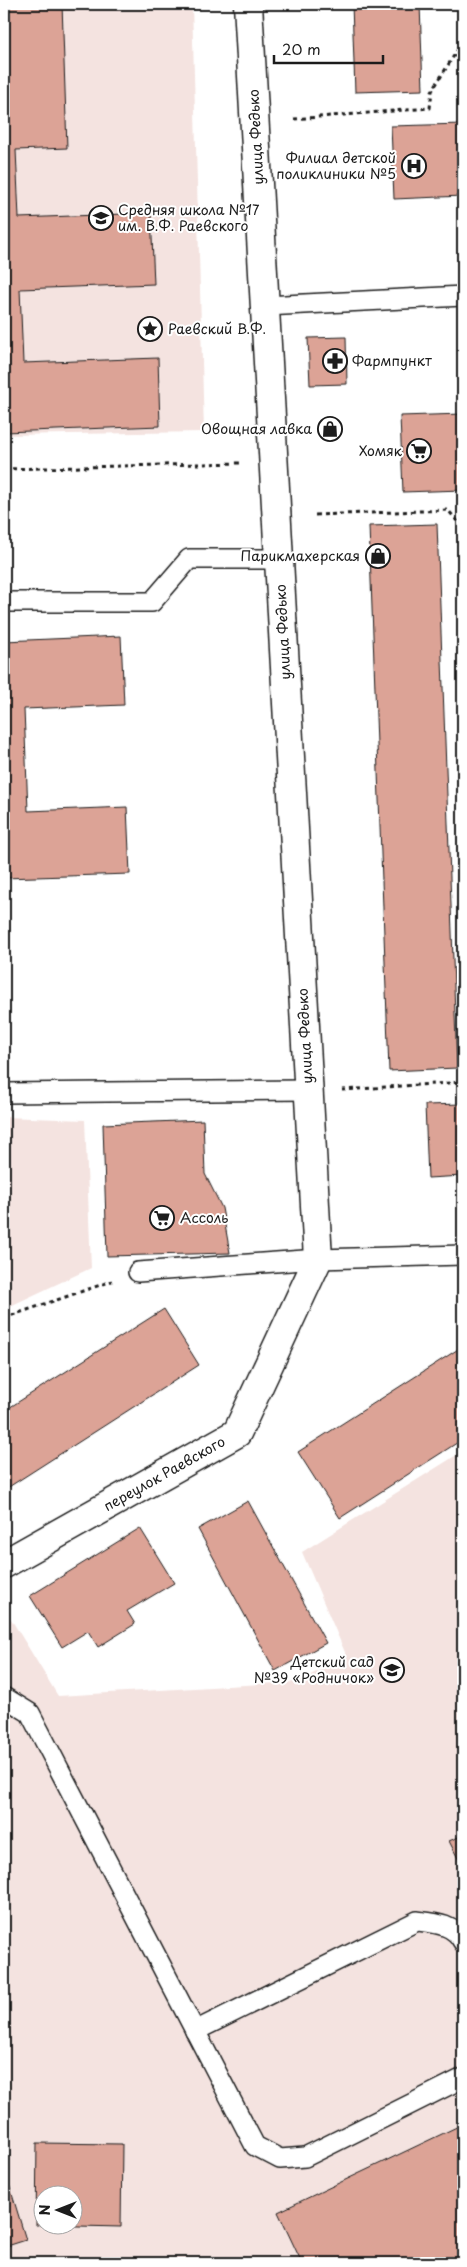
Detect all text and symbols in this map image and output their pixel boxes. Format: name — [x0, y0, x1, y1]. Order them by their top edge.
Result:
scale bar — [274, 32, 383, 64]
text: 20 m — [282, 37, 321, 60]
street label: улица Федько — [242, 88, 268, 185]
place label: Филиал детской поликлиники №5 — [276, 147, 396, 184]
hospital icon: Филиал детской поликлиники №5 — [401, 153, 427, 179]
place label: Средняя школа №17 им. В.Ф. Раевского — [118, 199, 260, 236]
school or university icon: Средняя школа №17 им. В.Ф. Раевского — [88, 205, 114, 231]
place icon: Раевский В.Ф. — [137, 316, 163, 342]
place label: Раевский В.Ф. — [168, 318, 266, 339]
pharmacy icon: Фармпункт — [322, 348, 348, 374]
place label: Фармпункт — [352, 350, 432, 371]
shop icon: Овощная лавка — [317, 416, 343, 442]
place label: Овощная лавка — [201, 418, 312, 439]
supermarket icon: Хомяк — [406, 438, 432, 464]
place label: Хомяк — [359, 440, 403, 461]
shop icon: Парикмахерская — [365, 543, 391, 569]
place label: Парикмахерская — [241, 545, 360, 566]
street label: улица Федько — [269, 583, 295, 680]
street label: улица Федько — [291, 987, 317, 1084]
supermarket icon: Ассоль — [149, 1205, 175, 1231]
place label: Ассоль — [180, 1207, 228, 1228]
street label: переулок Раевского — [99, 1431, 229, 1516]
place label: Детский сад №39 «Родничок» — [254, 1651, 374, 1688]
school or university icon: Детский сад №39 «Родничок» — [379, 1657, 405, 1683]
north arrow — [32, 2184, 82, 2234]
text: N — [34, 2204, 55, 2216]

